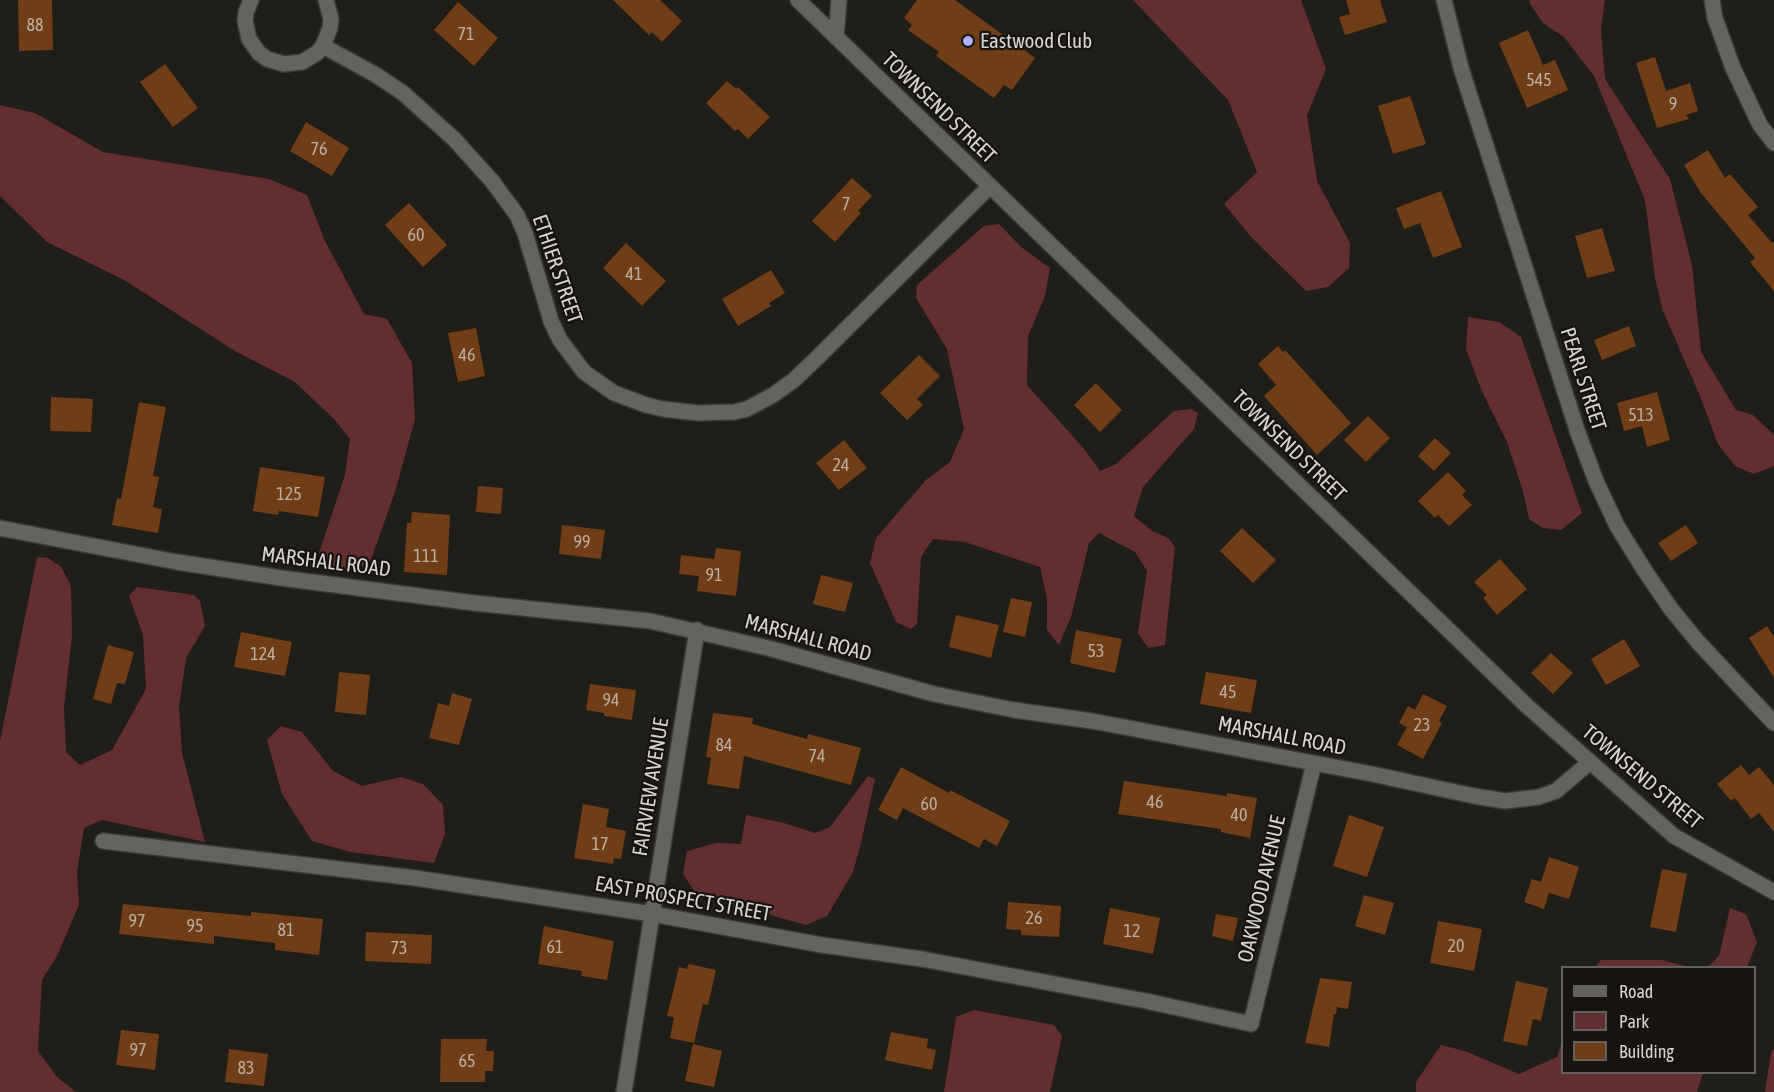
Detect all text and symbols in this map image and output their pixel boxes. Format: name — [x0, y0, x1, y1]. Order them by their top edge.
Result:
house number: 88 — [27, 14, 43, 36]
house number: 71 — [458, 23, 474, 45]
place label: Eastwood Club — [980, 28, 1092, 54]
marker: Eastwood Club — [961, 34, 975, 48]
street label: TOWNSEND STREET — [877, 47, 1001, 169]
house number: 545 — [1526, 69, 1552, 91]
house number: 9 — [1669, 93, 1677, 115]
house number: 76 — [311, 138, 327, 160]
house number: 7 — [842, 193, 850, 215]
street label: ETHIER STREET — [527, 211, 587, 327]
house number: 60 — [408, 224, 424, 246]
house number: 41 — [626, 263, 642, 285]
street label: PEARL STREET — [1555, 324, 1611, 434]
house number: 46 — [459, 344, 475, 366]
street label: TOWNSEND STREET — [1227, 385, 1351, 507]
house number: 513 — [1628, 404, 1654, 426]
house number: 24 — [833, 454, 849, 476]
house number: 125 — [276, 483, 302, 505]
house number: 99 — [574, 531, 590, 553]
street label: MARSHALL ROAD — [260, 542, 392, 582]
house number: 111 — [413, 545, 439, 567]
house number: 91 — [706, 564, 722, 586]
street label: MARSHALL ROAD — [742, 609, 874, 667]
house number: 53 — [1088, 640, 1104, 662]
house number: 124 — [250, 643, 276, 665]
house number: 45 — [1220, 681, 1236, 703]
house number: 94 — [603, 689, 619, 711]
street label: MARSHALL ROAD — [1216, 711, 1348, 761]
house number: 23 — [1414, 714, 1430, 736]
street label: FAIRVIEW AVENUE — [628, 716, 674, 858]
street label: TOWNSEND STREET — [1577, 719, 1707, 835]
house number: 84 — [716, 734, 732, 756]
house number: 74 — [809, 745, 825, 767]
house number: 46 — [1147, 791, 1163, 813]
house number: 60 — [921, 793, 937, 815]
house number: 40 — [1231, 804, 1247, 826]
street label: OAKWOOD AVENUE — [1233, 813, 1291, 965]
house number: 17 — [592, 833, 608, 855]
street label: EAST PROSPECT STREET — [593, 871, 773, 927]
house number: 26 — [1026, 907, 1042, 929]
house number: 97 — [129, 910, 145, 932]
house number: 95 — [187, 915, 203, 937]
house number: 81 — [278, 919, 294, 941]
house number: 12 — [1124, 920, 1140, 942]
house number: 20 — [1448, 935, 1464, 957]
house number: 61 — [547, 936, 563, 958]
house number: 73 — [391, 937, 407, 959]
legend — [1561, 966, 1756, 1074]
text: Road — [1619, 981, 1653, 1002]
text: Park — [1619, 1011, 1649, 1032]
house number: 97 — [130, 1039, 146, 1061]
text: Building — [1619, 1041, 1674, 1062]
house number: 65 — [459, 1050, 475, 1072]
house number: 83 — [238, 1057, 254, 1079]

